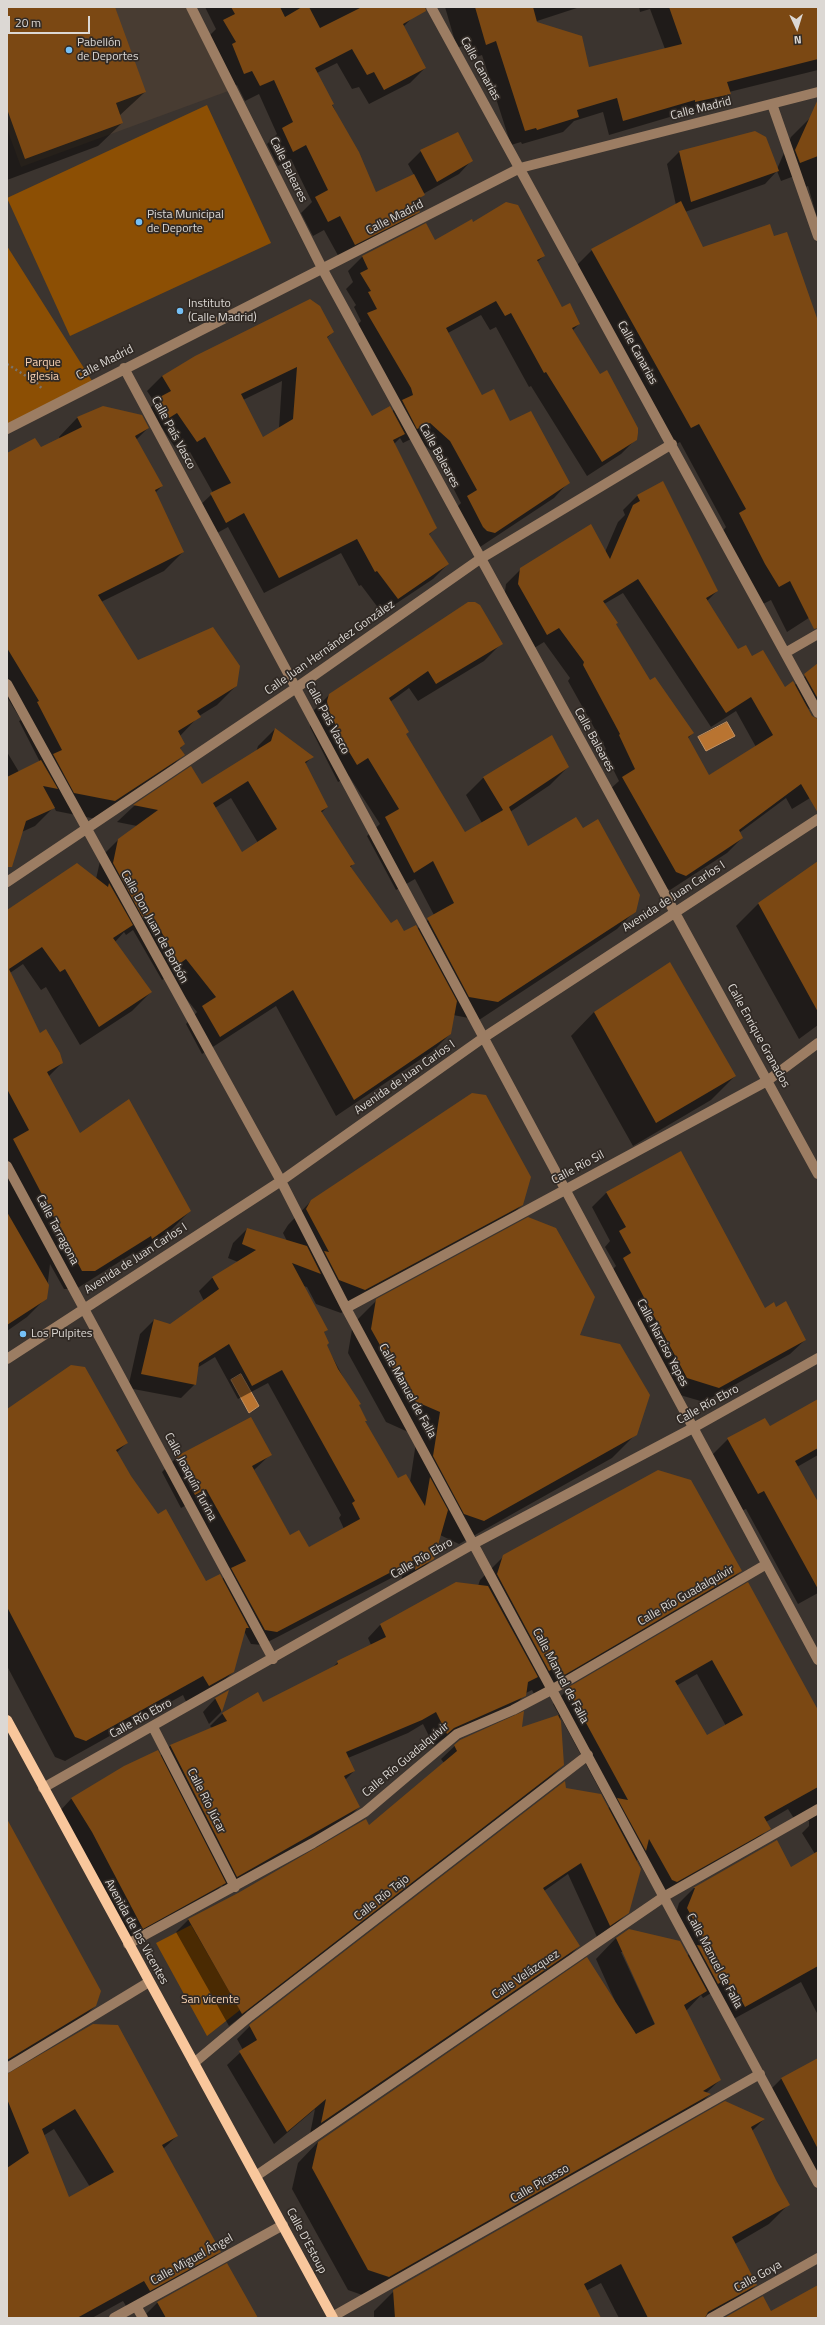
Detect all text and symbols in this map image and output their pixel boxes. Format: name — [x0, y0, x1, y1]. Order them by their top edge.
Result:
scale bar — [10, 8, 92, 34]
north arrow — [777, 8, 817, 48]
text: 20 m — [15, 13, 41, 32]
text: N — [793, 32, 802, 48]
street label: Calle Canarias — [457, 35, 503, 103]
place label: Pabellón de Deportes — [77, 36, 139, 64]
marker: Pabellón de Deportes — [64, 45, 74, 55]
street label: Calle Madrid — [669, 94, 733, 124]
street label: Calle Baleares — [266, 135, 310, 205]
street label: Calle Madrid — [364, 197, 426, 239]
place label: Pista Municipal de Deporte — [147, 208, 224, 236]
marker: Pista Municipal de Deporte — [134, 217, 144, 227]
place label: Instituto (Calle Madrid) — [188, 297, 257, 325]
marker: Instituto (Calle Madrid) — [175, 306, 185, 316]
street label: Calle Canarias — [614, 319, 660, 387]
street label: Calle Madrid — [74, 342, 136, 384]
park label: Parque Iglesia — [25, 356, 61, 384]
street label: Calle País Vasco — [148, 394, 198, 472]
street label: Calle Baleares — [416, 422, 462, 490]
street label: Calle Juan Hernández González — [262, 598, 398, 698]
street label: Calle País Vasco — [302, 679, 352, 757]
street label: Calle Baleares — [571, 706, 617, 774]
street label: Avenida de Juan Carlos I — [620, 858, 728, 936]
street label: Calle Don Juan de Borbón — [117, 868, 191, 986]
street label: Calle Enrique Granados — [724, 982, 792, 1090]
street label: Avenida de Juan Carlos I — [352, 1038, 458, 1118]
street label: Calle Río Sil — [549, 1148, 607, 1188]
street label: Calle Tarragona — [32, 1192, 82, 1268]
street label: Avenida de Juan Carlos I — [82, 1220, 190, 1298]
street label: Calle Narciso Yepes — [633, 1297, 691, 1389]
place label: Los Pulpites — [31, 1327, 92, 1341]
marker: Los Pulpites — [18, 1329, 28, 1339]
street label: Calle Manuel de Falla — [375, 1341, 439, 1441]
street label: Calle Río Ebro — [674, 1382, 742, 1428]
street label: Calle Joaquín Turina — [161, 1430, 219, 1524]
street label: Calle Río Ebro — [388, 1535, 456, 1583]
street label: Calle Río Guadalquivir — [635, 1563, 737, 1629]
street label: Calle Manuel de Falla — [529, 1626, 591, 1726]
street label: Calle Río Ebro — [107, 1696, 175, 1742]
street label: Calle Río Guadalquivir — [360, 1720, 452, 1800]
street label: Calle Río Júcar — [183, 1766, 229, 1836]
street label: Calle Río Tajo — [352, 1872, 412, 1924]
street label: Avenida de los Vicentes — [101, 1877, 171, 1987]
street label: Calle Manuel de Falla — [683, 1911, 745, 2011]
street label: Calle Velázquez — [490, 1947, 562, 2003]
park label: San vicente — [181, 1993, 239, 2007]
street label: Calle Picasso — [508, 2161, 572, 2207]
street label: Calle D'Estoup — [283, 2206, 329, 2276]
street label: Calle Miguel Ángel — [148, 2231, 236, 2289]
street label: Calle Goya — [732, 2258, 784, 2296]

